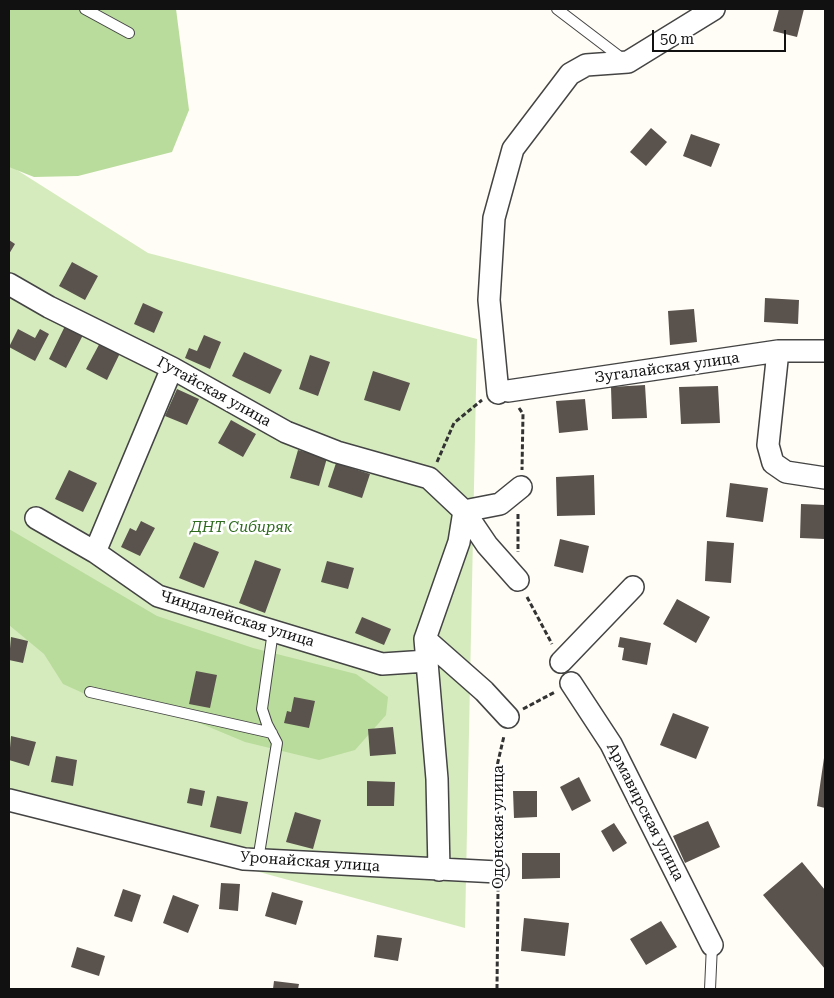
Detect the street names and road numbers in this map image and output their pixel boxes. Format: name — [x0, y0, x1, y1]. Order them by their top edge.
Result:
street label: Зугалайская улица — [593, 349, 741, 387]
street label: Гутайская улица — [154, 353, 274, 431]
street label: Чиндалейская улица — [157, 587, 317, 651]
street label: Армавирская улица — [602, 740, 688, 884]
street label: Одонская улица — [490, 765, 508, 889]
street label: Уронайская улица — [240, 848, 380, 876]

